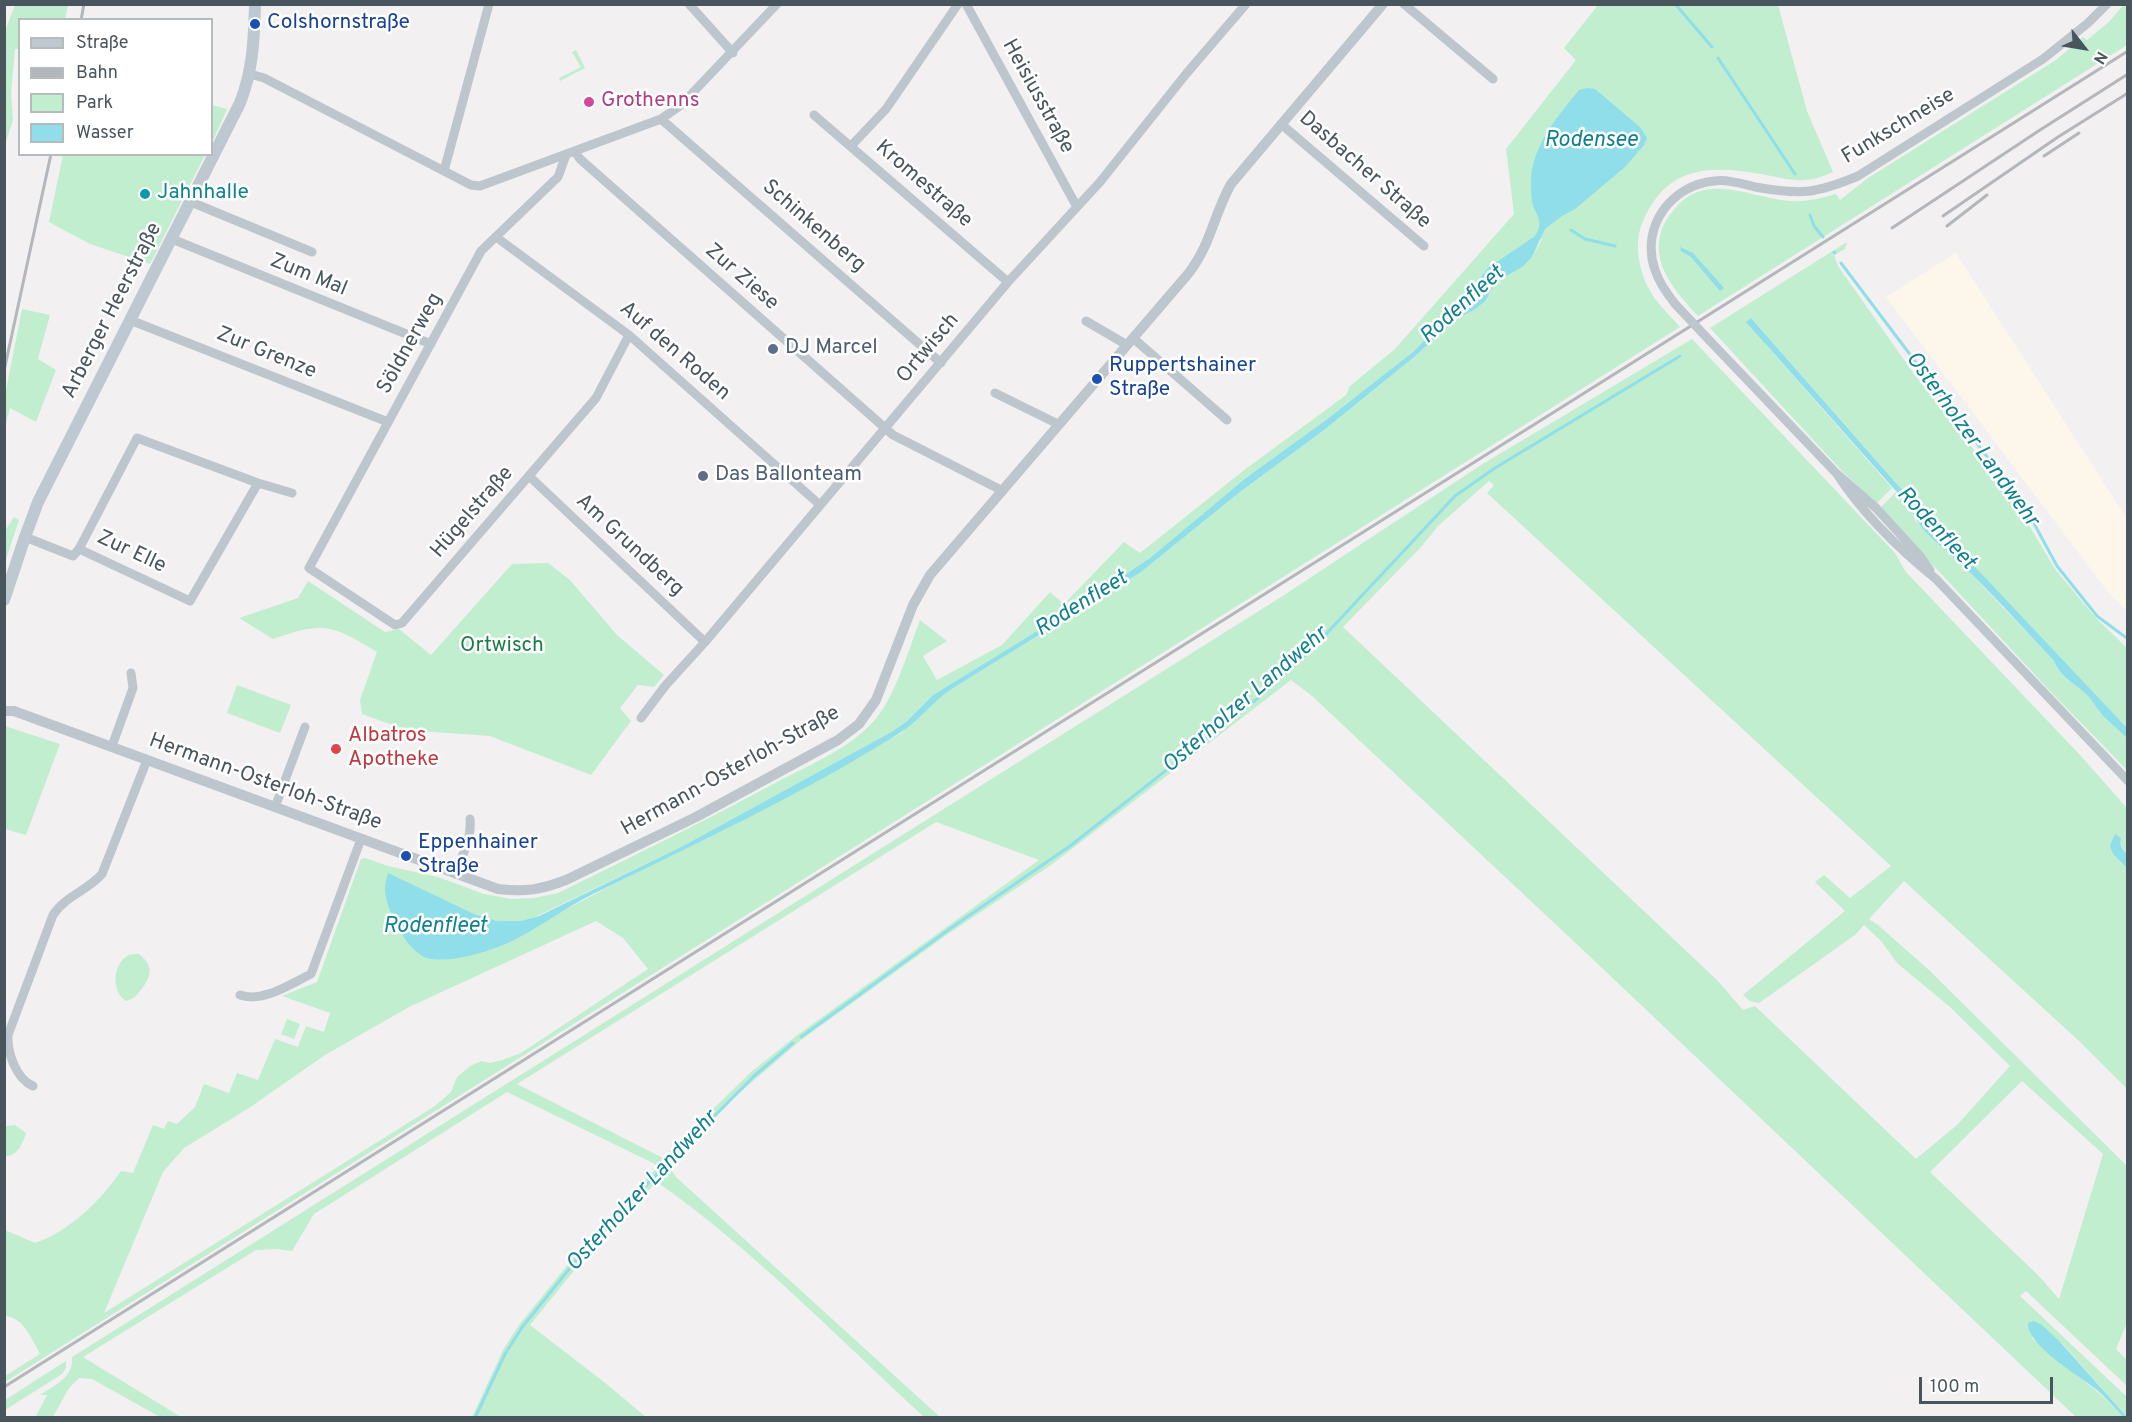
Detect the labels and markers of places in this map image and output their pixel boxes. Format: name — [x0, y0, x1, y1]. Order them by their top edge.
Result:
place label: Colshornstraße — [267, 11, 410, 37]
marker: Colshornstraße — [248, 17, 262, 31]
place label: Grothenns — [601, 89, 700, 115]
marker: Grothenns — [582, 95, 596, 109]
place label: Jahnhalle — [157, 181, 249, 207]
marker: Jahnhalle — [138, 187, 152, 201]
place label: DJ Marcel — [785, 336, 878, 362]
marker: DJ Marcel — [766, 342, 780, 356]
place label: Ruppertshainer Straße — [1109, 354, 1256, 404]
marker: Ruppertshainer Straße — [1090, 372, 1104, 386]
place label: Das Ballonteam — [715, 463, 862, 489]
marker: Das Ballonteam — [696, 469, 710, 483]
place label: Albatros Apotheke — [348, 724, 439, 774]
marker: Albatros Apotheke — [329, 742, 343, 756]
place label: Eppenhainer Straße — [418, 831, 538, 881]
marker: Eppenhainer Straße — [399, 849, 413, 863]

